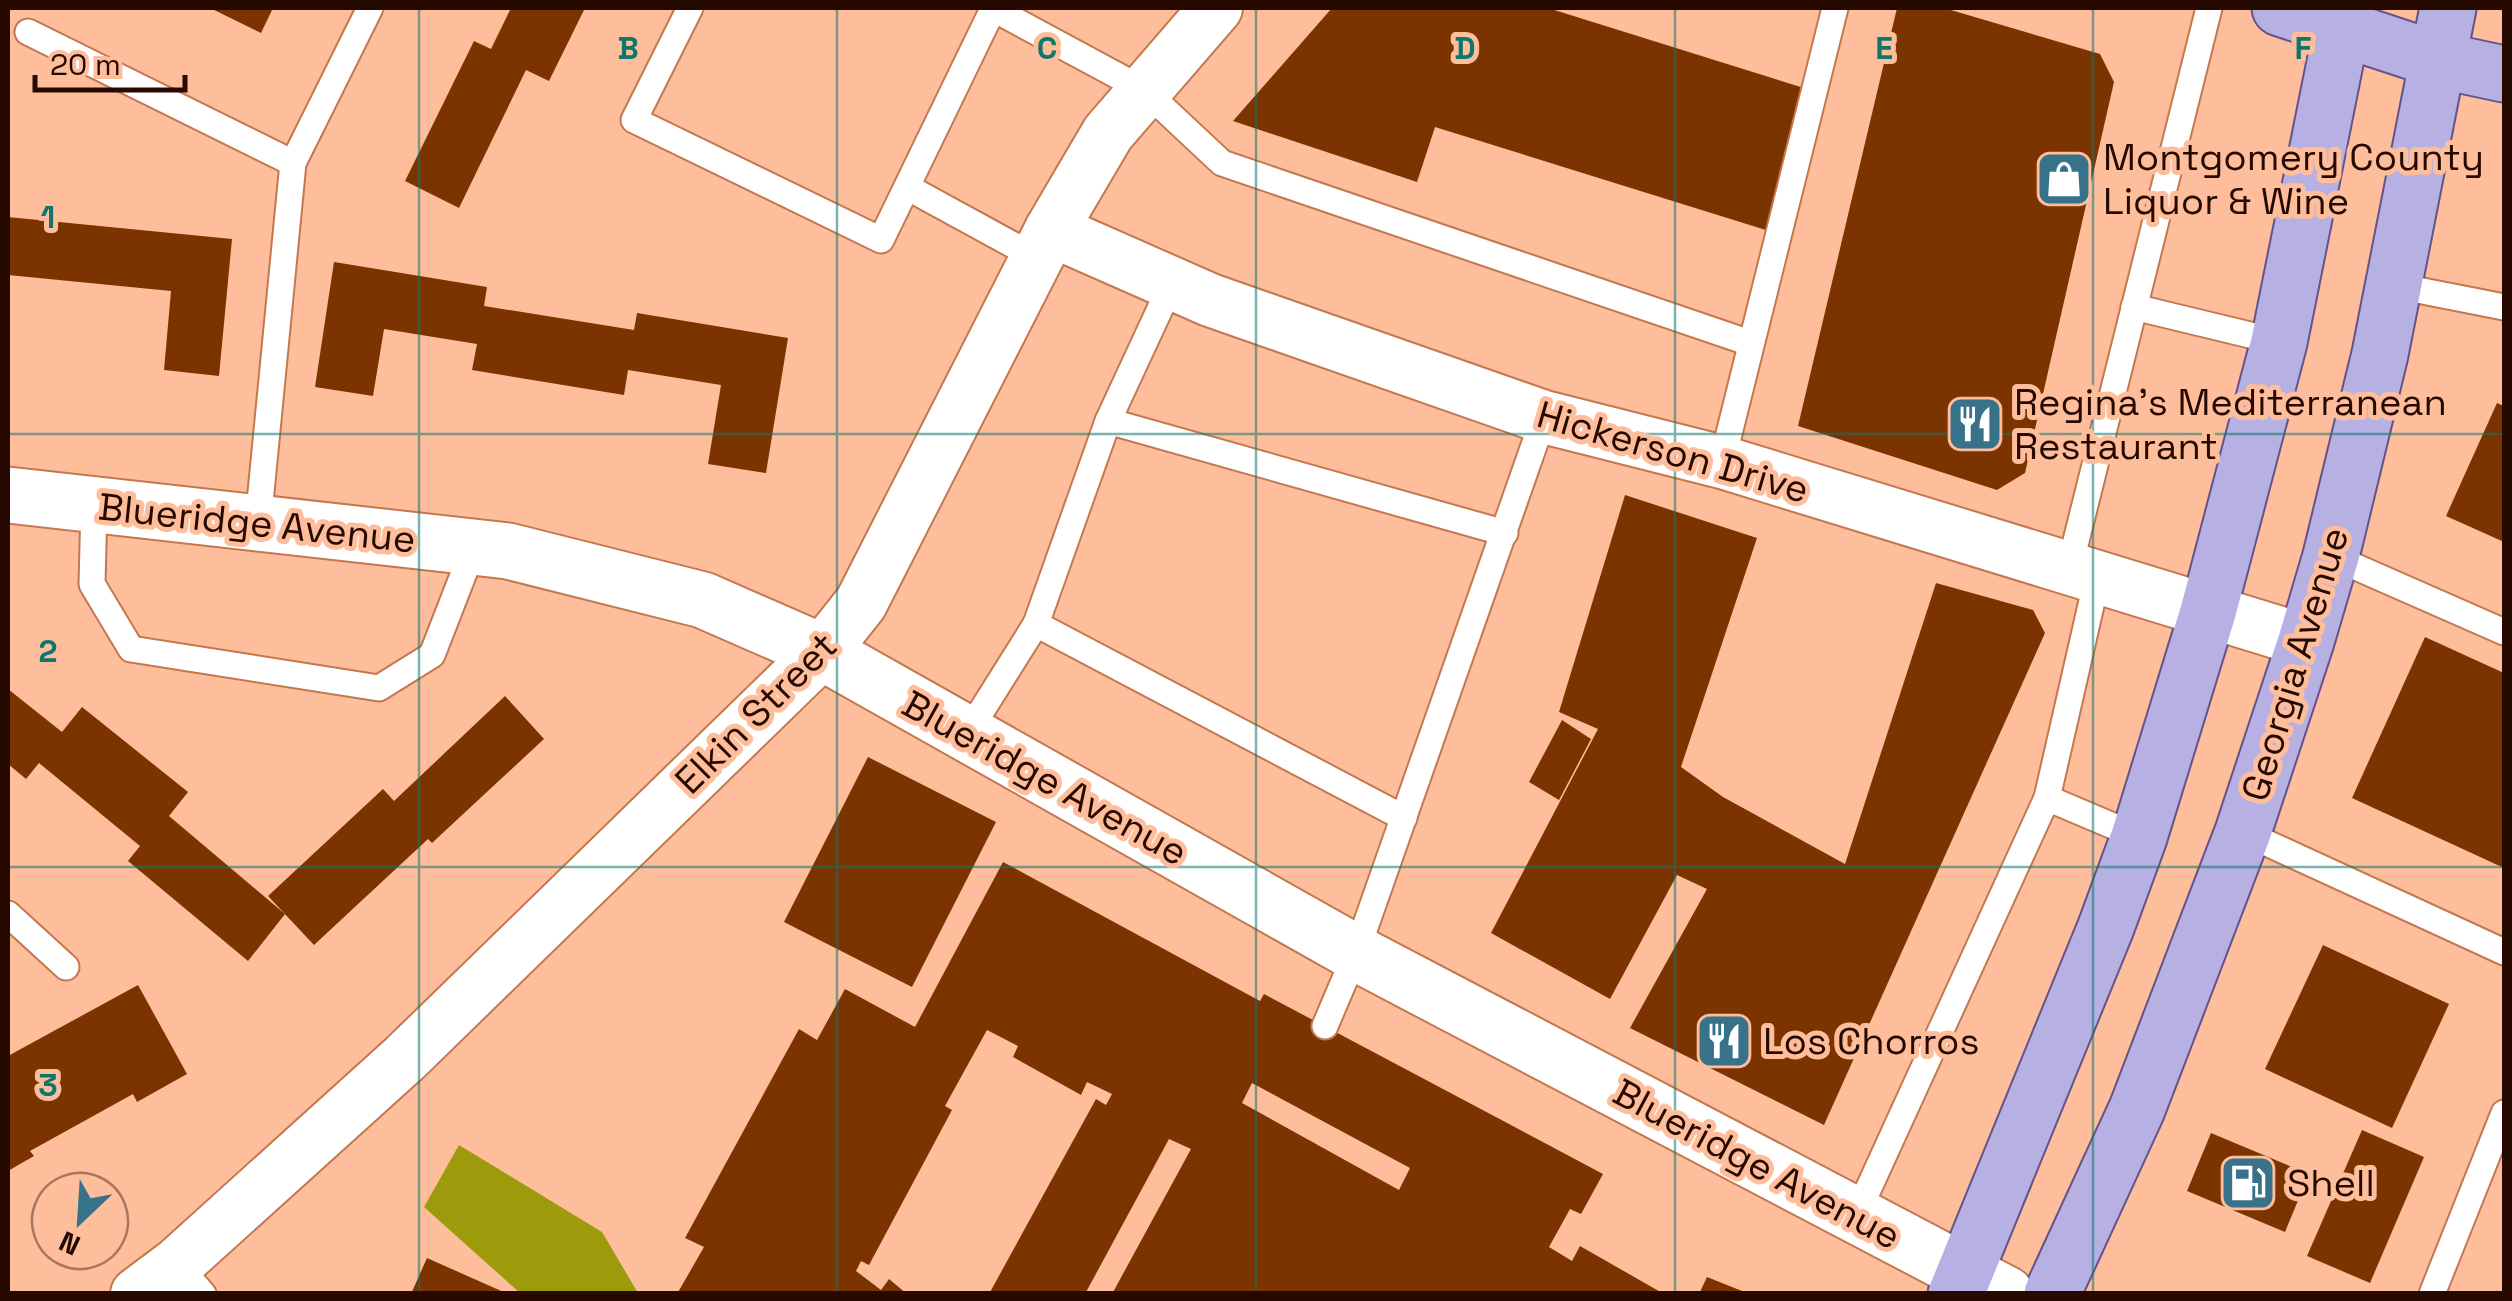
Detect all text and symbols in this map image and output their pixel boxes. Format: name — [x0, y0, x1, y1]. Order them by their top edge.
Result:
text: B — [617, 28, 639, 68]
text: C — [1037, 28, 1057, 68]
text: D — [1454, 28, 1476, 68]
text: E — [1875, 28, 1893, 68]
text: F — [2294, 28, 2312, 68]
scale bar — [35, 30, 185, 92]
text: 20 m — [50, 45, 121, 84]
place label: Montgomery County Liquor & Wine — [2103, 133, 2484, 225]
shop icon: Montgomery County Liquor & Wine — [2034, 149, 2094, 209]
text: 1 — [41, 197, 55, 237]
place label: Regina's Mediterranean Restaurant — [2014, 378, 2447, 470]
street label: Hickerson Drive — [1532, 390, 1814, 514]
restaurant icon: Regina's Mediterranean Restaurant — [1945, 394, 2005, 454]
street label: Blueridge Avenue — [96, 482, 418, 564]
street label: Georgia Avenue — [2231, 521, 2359, 807]
street label: Elkin Street — [665, 622, 847, 804]
text: 2 — [38, 631, 58, 671]
street label: Blueridge Avenue — [894, 680, 1196, 876]
restaurant icon: Los Chorros — [1694, 1011, 1754, 1071]
place label: Los Chorros — [1763, 1017, 1980, 1065]
text: 3 — [38, 1065, 58, 1105]
street label: Blueridge Avenue — [1605, 1068, 1909, 1260]
fuel station icon: Shell — [2218, 1153, 2278, 1213]
place label: Shell — [2287, 1159, 2375, 1207]
north arrow — [30, 1171, 130, 1271]
text: N — [53, 1223, 86, 1264]

